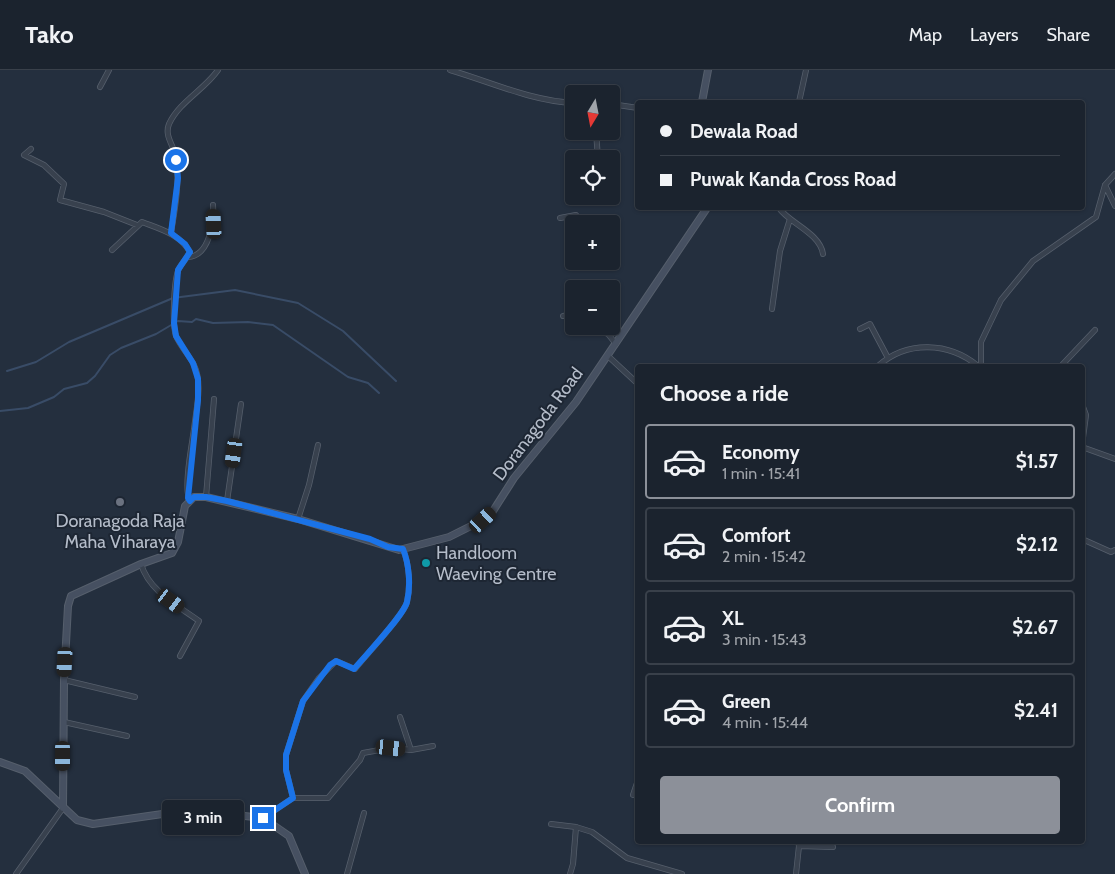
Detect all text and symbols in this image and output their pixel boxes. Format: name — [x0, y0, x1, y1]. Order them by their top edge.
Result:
text: Tako — [25, 20, 74, 49]
text: Map — [909, 24, 942, 46]
text: Layers — [970, 24, 1019, 46]
text: Share — [1047, 24, 1090, 46]
north arrow — [565, 85, 620, 140]
map controls — [565, 85, 620, 335]
text: Dewala Road — [690, 120, 798, 143]
route start — [165, 149, 187, 171]
button: locate — [565, 150, 620, 205]
text: Puwak Kanda Cross Road — [690, 168, 896, 191]
car — [205, 209, 222, 239]
button: + — [565, 215, 620, 270]
button: − — [565, 280, 620, 335]
street label: Doranagoda Road — [488, 363, 588, 485]
text: Choose a ride — [660, 380, 789, 407]
car — [224, 437, 243, 469]
icon: car — [662, 439, 707, 484]
text: Economy — [722, 441, 800, 464]
text: $1.57 — [1016, 450, 1058, 473]
text: 1 min · 15:41 — [722, 464, 800, 483]
marker: Doranagoda Raja Maha Viharaya — [114, 496, 126, 508]
car — [466, 504, 499, 536]
place label: Doranagoda Raja Maha Viharaya — [55, 510, 185, 553]
icon: car — [662, 522, 707, 567]
text: Comfort — [722, 524, 791, 547]
text: $2.12 — [1016, 533, 1058, 556]
place label: Handloom Waeving Centre — [436, 542, 557, 585]
text: 2 min · 15:42 — [722, 547, 806, 566]
marker: Handloom Waeving Centre — [420, 557, 432, 569]
car — [154, 586, 187, 616]
icon: car — [662, 605, 707, 650]
text: XL — [722, 607, 743, 630]
text: $2.67 — [1012, 616, 1058, 639]
text: 3 min · 15:43 — [722, 630, 807, 649]
car — [56, 647, 73, 677]
icon: car — [662, 688, 707, 733]
text: Green — [722, 690, 771, 713]
text: $2.41 — [1014, 699, 1058, 722]
text: 4 min · 15:44 — [722, 713, 808, 732]
car — [375, 739, 406, 757]
car — [55, 741, 70, 771]
button: Confirm — [660, 776, 1060, 834]
callout: 3 min — [163, 800, 246, 836]
route end — [252, 807, 274, 829]
text: 3 min — [184, 808, 222, 827]

